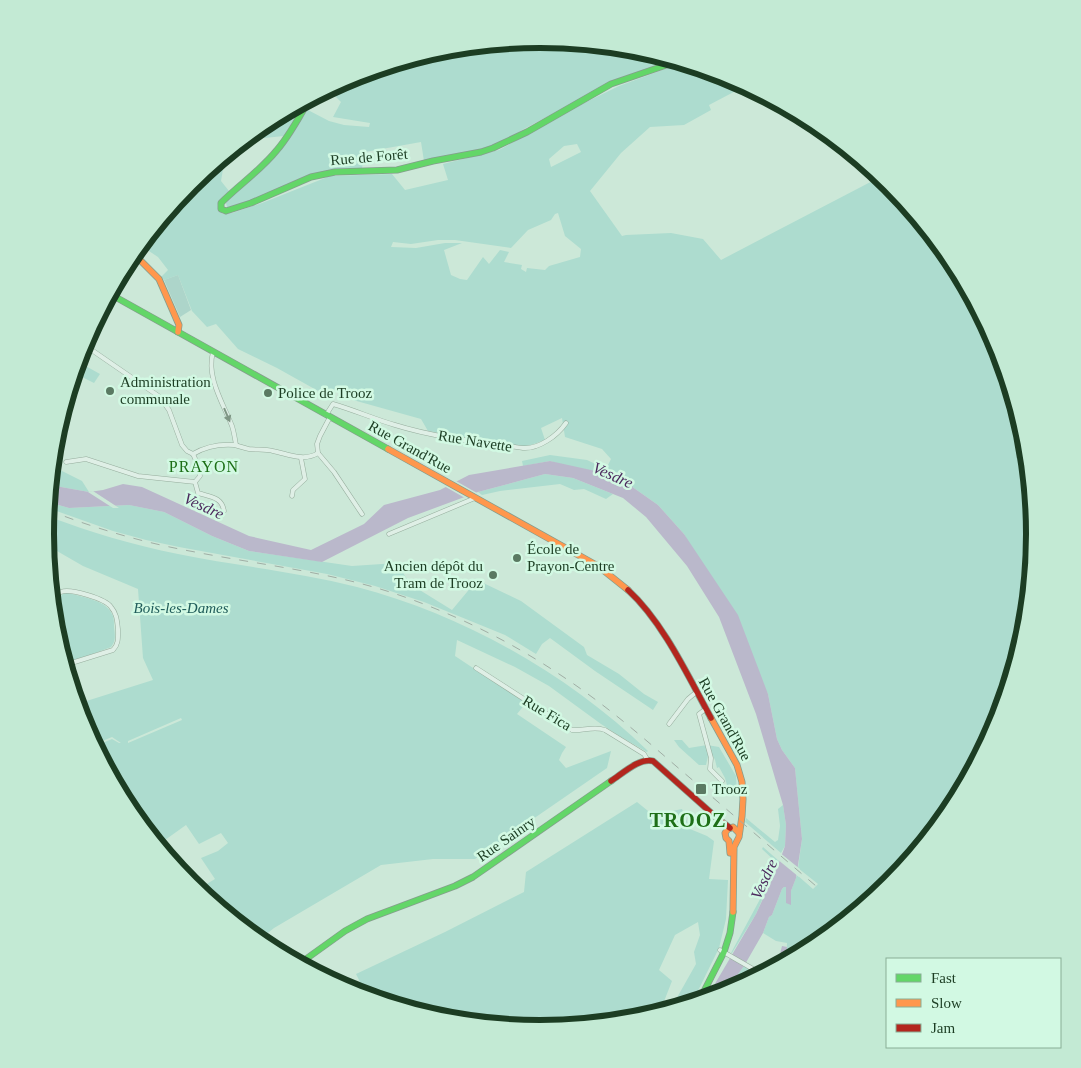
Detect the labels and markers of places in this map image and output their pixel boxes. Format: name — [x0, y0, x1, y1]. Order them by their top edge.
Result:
place label: Administration communale — [120, 374, 211, 407]
marker: Administration communale — [104, 385, 116, 397]
place label: Police de Trooz — [278, 385, 373, 401]
marker: Police de Trooz — [262, 387, 274, 399]
place label: École de Prayon-Centre — [527, 541, 615, 574]
marker: École de Prayon-Centre — [511, 552, 523, 564]
place label: Ancien dépôt du Tram de Trooz — [384, 558, 484, 591]
marker: Ancien dépôt du Tram de Trooz — [487, 569, 499, 581]
place label: Trooz — [712, 781, 748, 797]
marker: Trooz — [694, 782, 708, 796]

